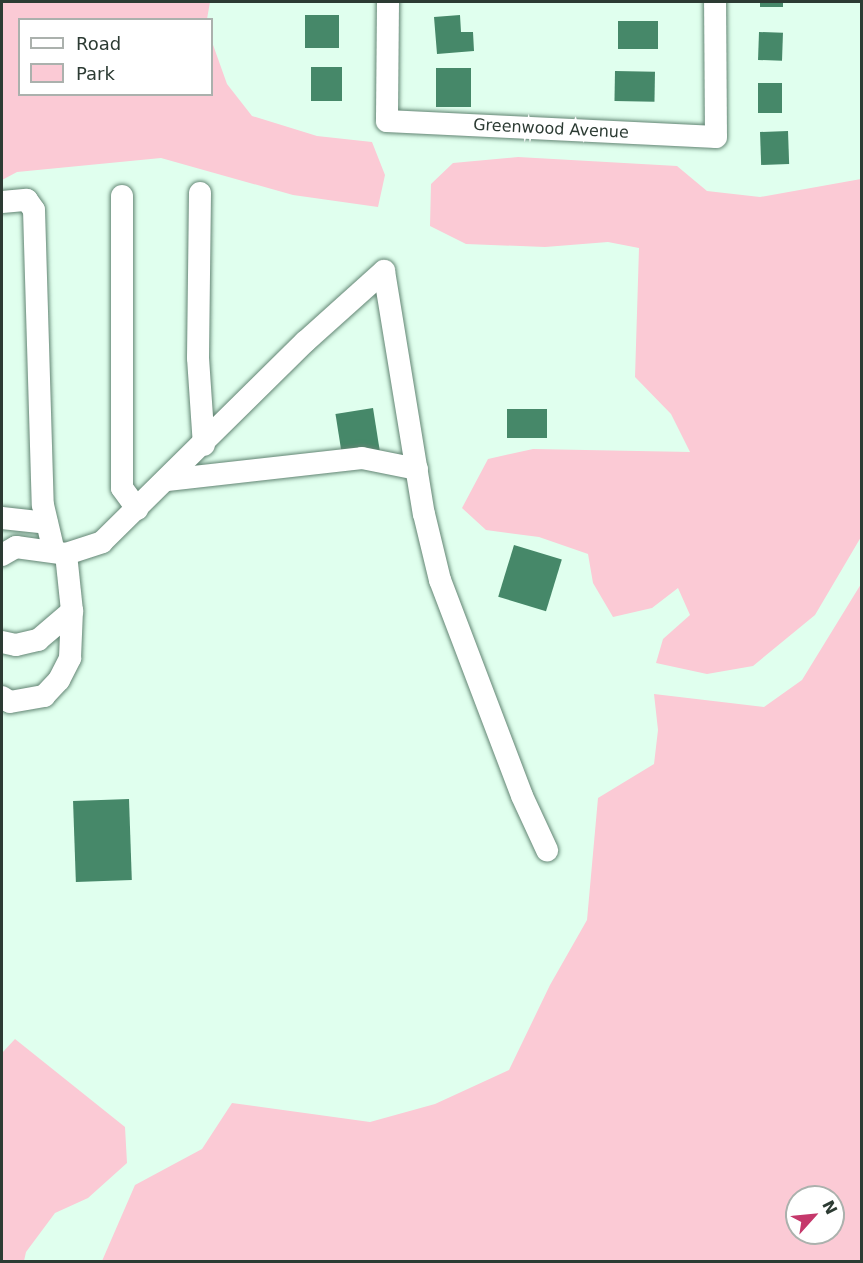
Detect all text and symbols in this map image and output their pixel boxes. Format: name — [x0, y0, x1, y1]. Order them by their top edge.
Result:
legend — [18, 18, 213, 96]
text: Road — [76, 33, 121, 54]
text: Park — [76, 63, 115, 84]
street label: Greenwood Avenue — [473, 115, 629, 143]
north arrow — [785, 1185, 845, 1245]
text: N — [818, 1197, 841, 1218]

